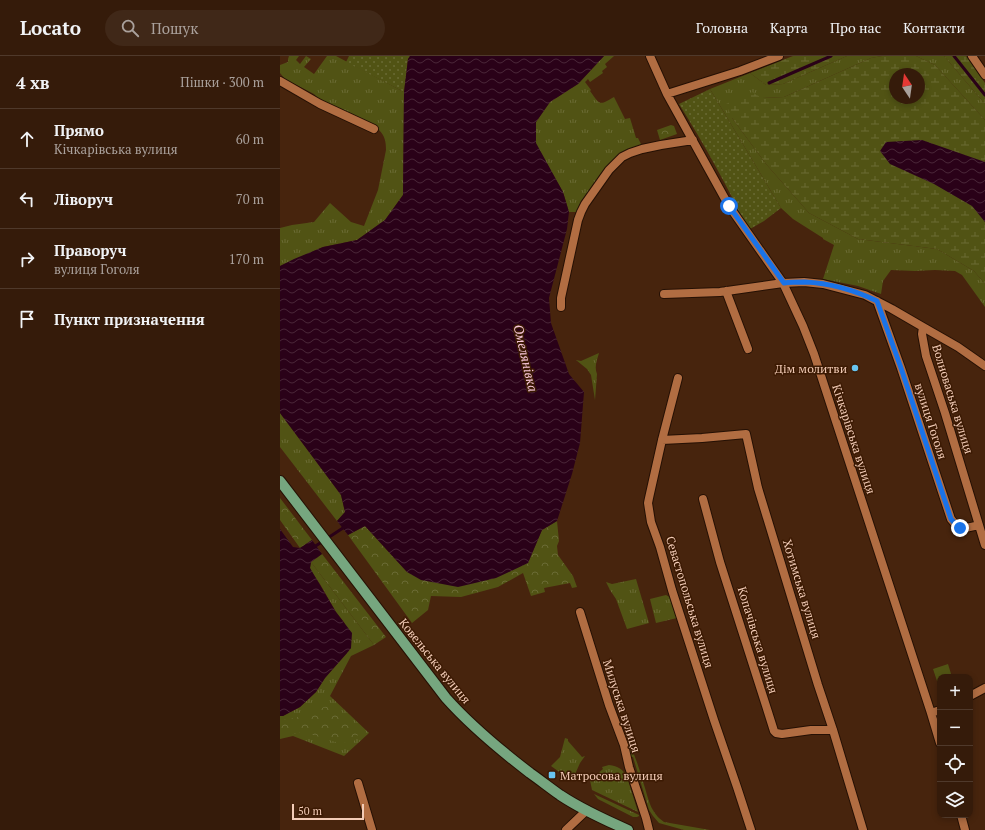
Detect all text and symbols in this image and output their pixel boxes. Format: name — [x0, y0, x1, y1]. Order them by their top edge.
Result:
search box — [105, 10, 385, 46]
text: Locato — [20, 15, 81, 40]
icon: search — [119, 17, 141, 39]
text: Пошук — [151, 18, 198, 38]
text: Головна — [696, 18, 748, 37]
text: Карта — [770, 18, 808, 37]
text: Про нас — [830, 18, 881, 37]
text: Контакти — [903, 18, 965, 37]
north arrow — [889, 68, 925, 104]
text: 4 хв — [16, 71, 49, 94]
text: Пішки · 300 m — [180, 73, 264, 91]
text: Прямо — [54, 120, 104, 140]
icon: ahead — [16, 128, 38, 150]
text: 60 m — [236, 130, 264, 148]
text: Кічкарівська вулиця — [54, 140, 178, 158]
icon: left — [16, 188, 38, 210]
text: Ліворуч — [54, 189, 113, 209]
text: 70 m — [236, 190, 264, 208]
route start — [720, 197, 738, 215]
text: Праворуч — [54, 240, 127, 260]
icon: right — [16, 248, 38, 270]
text: 170 m — [229, 250, 264, 268]
text: вулиця Гоголя — [54, 260, 140, 278]
icon: arrive — [16, 308, 38, 330]
text: Пункт призначення — [54, 309, 205, 329]
water label: Омелянівка — [510, 323, 542, 393]
street label: Волноваська вулиця — [929, 343, 977, 455]
place label: Дім молитви — [775, 361, 847, 376]
marker: Дім молитви — [850, 363, 860, 373]
street label: вулиця Гоголя — [912, 381, 950, 461]
street label: Кічкарівська вулиця — [829, 382, 879, 496]
route end — [951, 519, 969, 537]
street label: Севастопольська вулиця — [663, 534, 717, 670]
street label: Хотимська вулиця — [780, 538, 824, 640]
street label: Копачівська вулиця — [735, 585, 781, 695]
street label: Ковельська вулиця — [396, 615, 474, 707]
street label: Милуська вулиця — [600, 658, 644, 754]
map controls — [937, 674, 973, 818]
button: + — [937, 674, 973, 710]
button: − — [937, 710, 973, 746]
button: locate — [937, 746, 973, 782]
place label: Матросова вулиця — [560, 768, 663, 783]
marker: Матросова вулиця — [547, 770, 557, 780]
button: layers — [937, 782, 973, 818]
scale bar — [292, 802, 364, 821]
text: 50 m — [298, 804, 322, 818]

